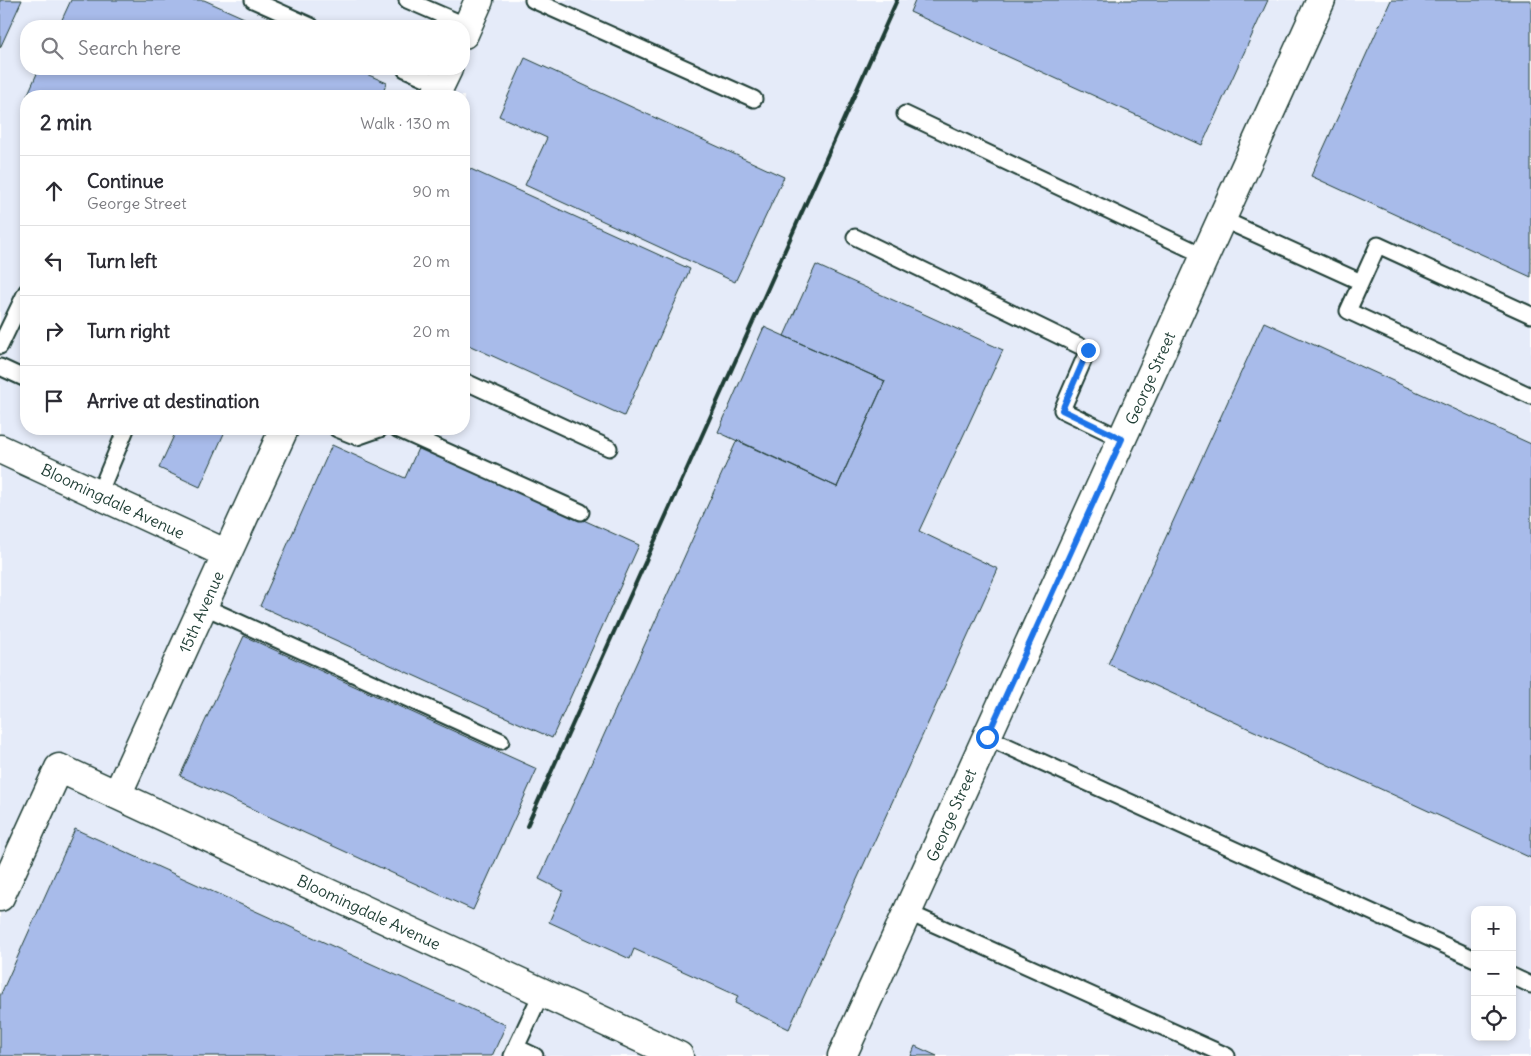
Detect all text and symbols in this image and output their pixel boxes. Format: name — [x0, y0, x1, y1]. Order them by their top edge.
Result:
search box — [20, 20, 470, 75]
icon: search — [38, 34, 66, 62]
text: Search here — [78, 36, 181, 60]
text: 2 min — [40, 109, 92, 136]
text: Walk · 130 m — [360, 113, 450, 133]
text: Continue — [87, 169, 164, 193]
icon: ahead — [40, 177, 68, 205]
text: 90 m — [412, 181, 450, 201]
text: George Street — [87, 193, 187, 213]
icon: left — [40, 247, 68, 275]
text: Turn left — [87, 249, 157, 273]
text: 20 m — [413, 251, 450, 271]
icon: right — [40, 317, 68, 345]
text: Turn right — [87, 319, 170, 343]
text: 20 m — [413, 321, 450, 341]
street label: George Street — [1121, 328, 1180, 428]
route end — [1077, 339, 1100, 362]
icon: arrive — [40, 387, 68, 415]
text: Arrive at destination — [87, 389, 260, 413]
street label: Bloomingdale Avenue — [38, 459, 188, 543]
street label: 15th Avenue — [174, 568, 228, 656]
route start — [976, 726, 999, 749]
street label: George Street — [922, 765, 981, 865]
street label: Bloomingdale Avenue — [294, 870, 444, 954]
map controls — [1471, 906, 1516, 1041]
button: + — [1471, 906, 1516, 951]
button: − — [1471, 951, 1516, 996]
button: locate — [1471, 996, 1516, 1041]

